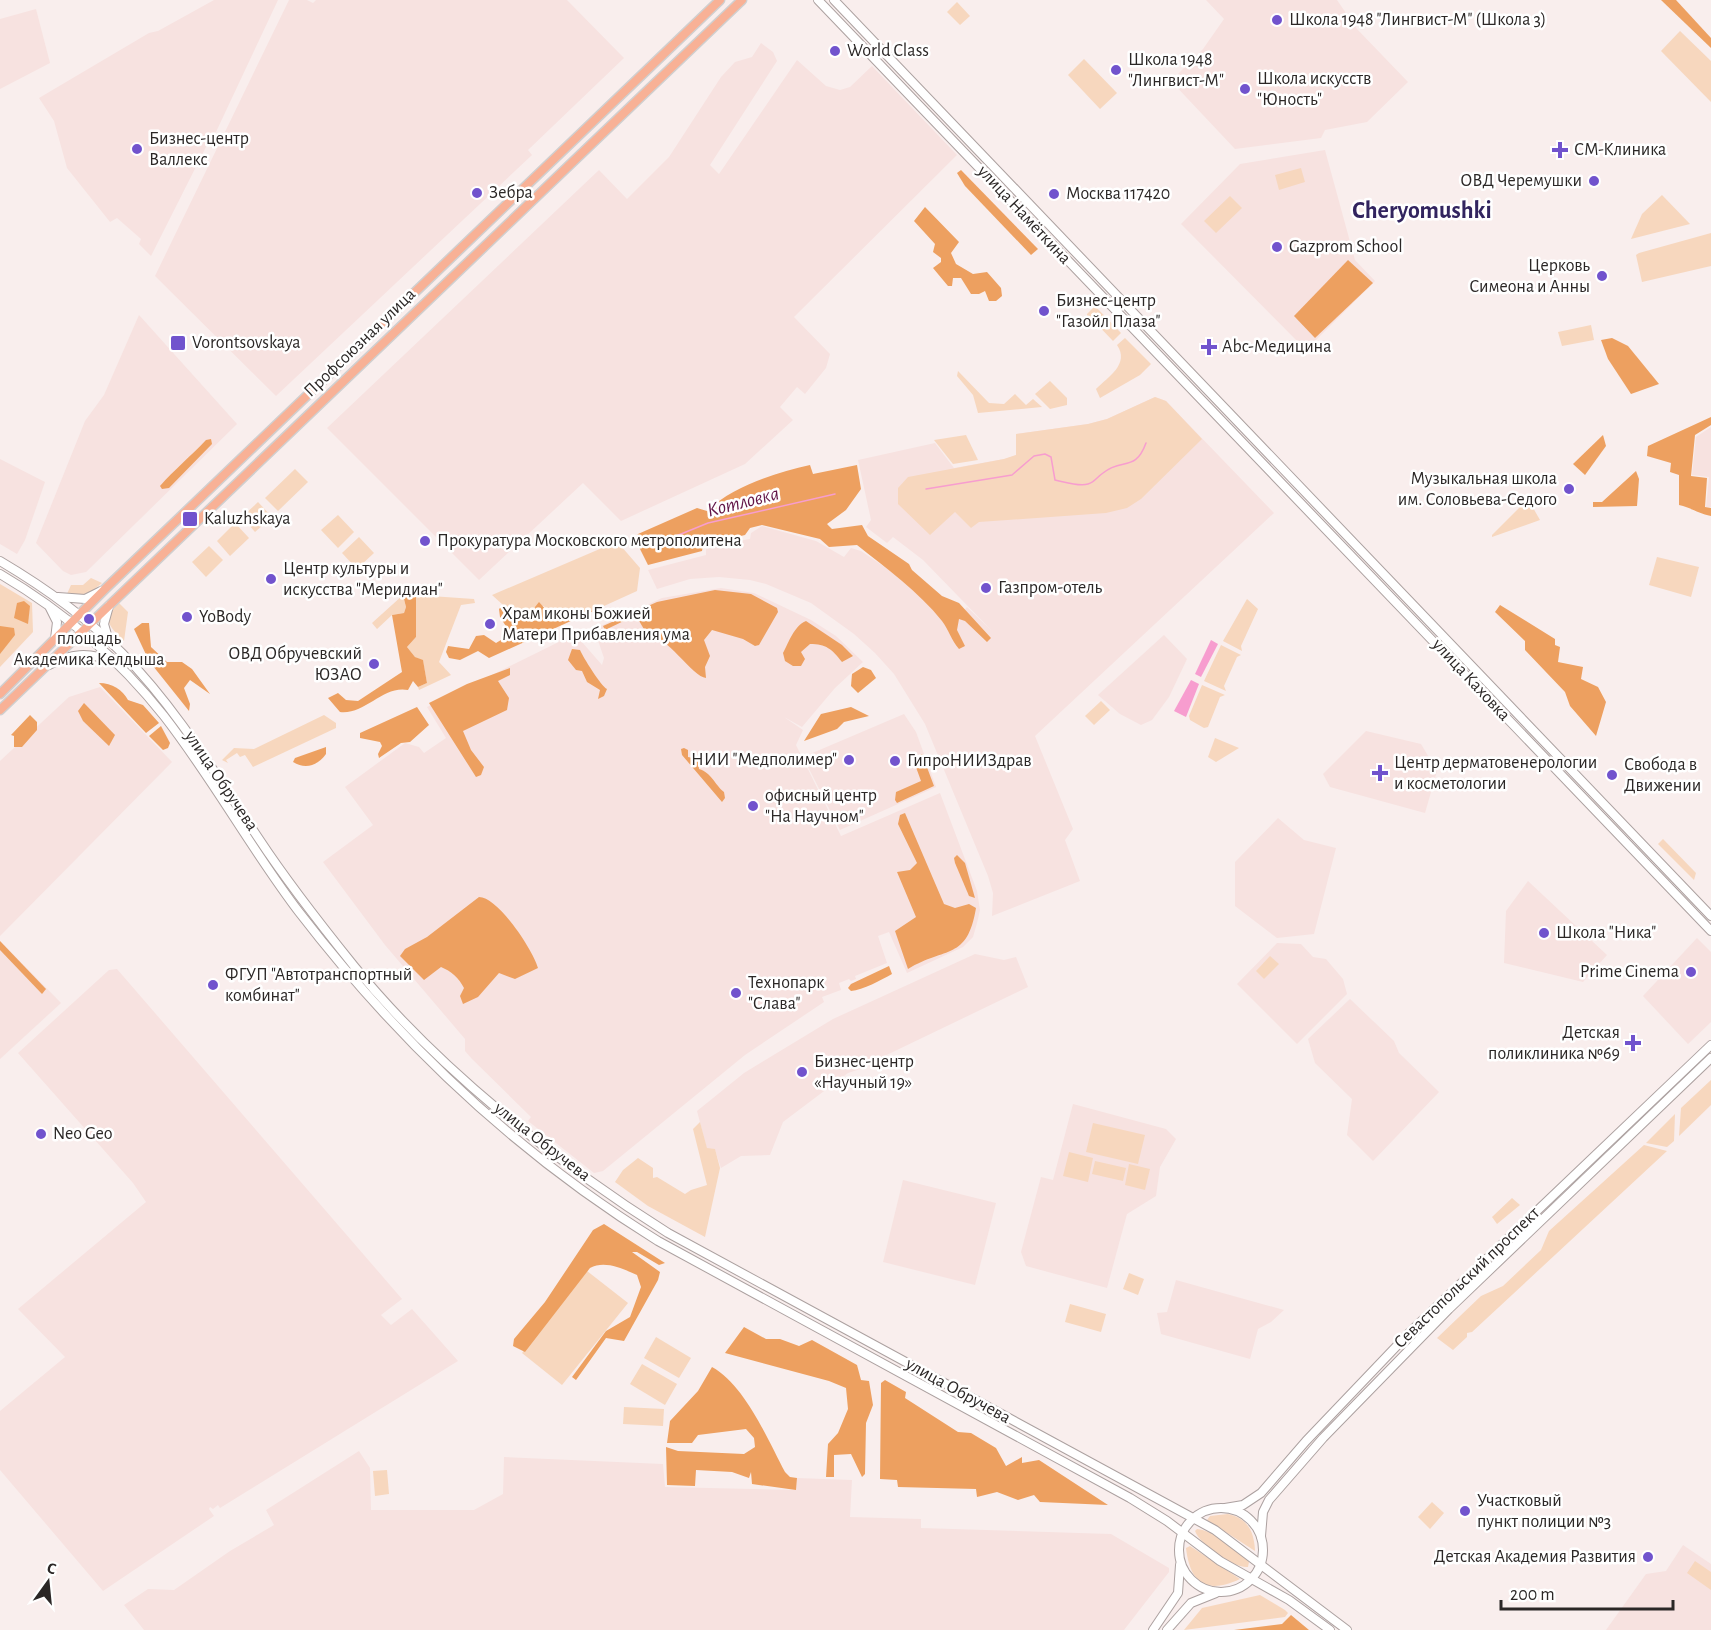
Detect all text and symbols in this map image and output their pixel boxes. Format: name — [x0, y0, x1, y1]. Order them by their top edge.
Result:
place label: Школа 1948 "Лингвист-М" (Школа 3) — [1289, 11, 1546, 29]
marker: Школа 1948 "Лингвист-М" (Школа 3) — [1270, 13, 1284, 27]
place label: World Class — [847, 42, 929, 60]
marker: World Class — [828, 44, 842, 58]
place label: Школа 1948 "Лингвист-М" — [1128, 51, 1224, 90]
marker: Школа 1948 "Лингвист-М" — [1109, 63, 1123, 77]
place label: Школа искусств "Юность" — [1257, 70, 1371, 109]
marker: Школа искусств "Юность" — [1238, 82, 1252, 96]
place label: Бизнес-центр Валлекс — [149, 130, 249, 169]
marker: СМ-Клиника — [1551, 141, 1569, 159]
place label: СМ-Клиника — [1574, 141, 1666, 159]
marker: Бизнес-центр Валлекс — [130, 142, 144, 156]
street label: улица Намёткина — [973, 161, 1074, 268]
place label: ОВД Черемушки — [1460, 172, 1582, 190]
marker: ОВД Черемушки — [1587, 174, 1601, 188]
place label: Зебра — [489, 183, 533, 202]
place label: Москва 117420 — [1066, 185, 1170, 203]
marker: Зебра — [470, 186, 484, 200]
marker: Москва 117420 — [1047, 187, 1061, 201]
district label: Cheryomushki — [1352, 199, 1492, 223]
place label: Gazprom School — [1289, 238, 1403, 256]
marker: Gazprom School — [1270, 240, 1284, 254]
place label: Церковь Симеона и Анны — [1469, 257, 1590, 296]
marker: Церковь Симеона и Анны — [1595, 269, 1609, 283]
street label: Профсоюзная улица — [301, 285, 419, 401]
place label: Бизнес-центр "Газойл Плаза" — [1056, 292, 1161, 331]
marker: Бизнес-центр "Газойл Плаза" — [1037, 304, 1051, 318]
marker: Vorontsovskaya — [169, 334, 187, 352]
place label: Vorontsovskaya — [192, 334, 301, 352]
marker: Abc-Медицина — [1200, 338, 1218, 356]
place label: Abc-Медицина — [1222, 338, 1331, 356]
place label: Музыкальная школа им. Соловьева-Седого — [1398, 470, 1557, 509]
marker: Музыкальная школа им. Соловьева-Седого — [1562, 482, 1576, 496]
water label: Котловка — [705, 483, 781, 521]
marker: Kaluzhskaya — [181, 510, 199, 528]
place label: Kaluzhskaya — [204, 510, 291, 528]
place label: Прокуратура Московского метрополитена — [437, 532, 742, 550]
marker: Прокуратура Московского метрополитена — [418, 534, 432, 548]
place label: Центр культуры и искусства "Меридиан" — [283, 560, 443, 599]
marker: Центр культуры и искусства "Меридиан" — [264, 572, 278, 586]
place label: Газпром-отель — [998, 579, 1102, 597]
marker: Газпром-отель — [979, 581, 993, 595]
place label: Храм иконы Божией Матери Прибавления ума — [502, 605, 690, 644]
place label: YoBody — [199, 608, 251, 626]
marker: YoBody — [180, 610, 194, 624]
marker: площадь Академика Келдыша — [82, 612, 96, 626]
marker: Храм иконы Божией Матери Прибавления ума — [483, 617, 497, 631]
place label: площадь Академика Келдыша — [14, 630, 164, 669]
street label: улица Каховка — [1428, 635, 1513, 724]
place label: ОВД Обручевский ЮЗАО — [228, 644, 362, 684]
marker: ОВД Обручевский ЮЗАО — [367, 657, 381, 671]
street label: улица Обручева — [180, 726, 262, 834]
place label: НИИ "Медполимер" — [691, 751, 837, 769]
place label: ГипроНИИЗдрав — [907, 752, 1032, 770]
marker: НИИ "Медполимер" — [842, 753, 856, 767]
marker: ГипроНИИЗдрав — [888, 754, 902, 768]
place label: Центр дерматовенерологии и косметологии — [1394, 754, 1597, 793]
place label: Свобода в Движении — [1624, 755, 1701, 795]
marker: Центр дерматовенерологии и косметологии — [1371, 764, 1389, 782]
marker: Свобода в Движении — [1605, 768, 1619, 782]
place label: офисный центр "На Научном" — [765, 787, 877, 826]
marker: офисный центр "На Научном" — [746, 799, 760, 813]
place label: Школа "Ника" — [1556, 924, 1656, 942]
marker: Школа "Ника" — [1537, 926, 1551, 940]
place label: Prime Cinema — [1580, 963, 1679, 981]
marker: Prime Cinema — [1684, 965, 1698, 979]
place label: ФГУП "Автотранспортный комбинат" — [225, 966, 412, 1005]
place label: Технопарк "Слава" — [748, 974, 825, 1013]
marker: ФГУП "Автотранспортный комбинат" — [206, 978, 220, 992]
marker: Технопарк "Слава" — [729, 986, 743, 1000]
place label: Детская поликлиника №69 — [1488, 1024, 1620, 1063]
marker: Детская поликлиника №69 — [1624, 1034, 1642, 1052]
place label: Бизнес-центр «Научный 19» — [814, 1053, 914, 1092]
marker: Бизнес-центр «Научный 19» — [795, 1065, 809, 1079]
street label: улица Обручева — [490, 1098, 594, 1185]
place label: Neo Geo — [53, 1125, 113, 1143]
marker: Neo Geo — [34, 1127, 48, 1141]
street label: Севастопольский проспект — [1391, 1204, 1544, 1352]
street label: улица Обручева — [902, 1353, 1014, 1427]
place label: Участковый пункт полиции №3 — [1477, 1492, 1611, 1531]
marker: Участковый пункт полиции №3 — [1458, 1504, 1472, 1518]
place label: Детская Академия Развития — [1434, 1548, 1636, 1566]
marker: Детская Академия Развития — [1641, 1550, 1655, 1564]
north arrow — [18, 1552, 78, 1612]
text: С — [45, 1560, 58, 1577]
scale bar — [1501, 1573, 1674, 1611]
text: 200 m — [1510, 1586, 1555, 1604]

